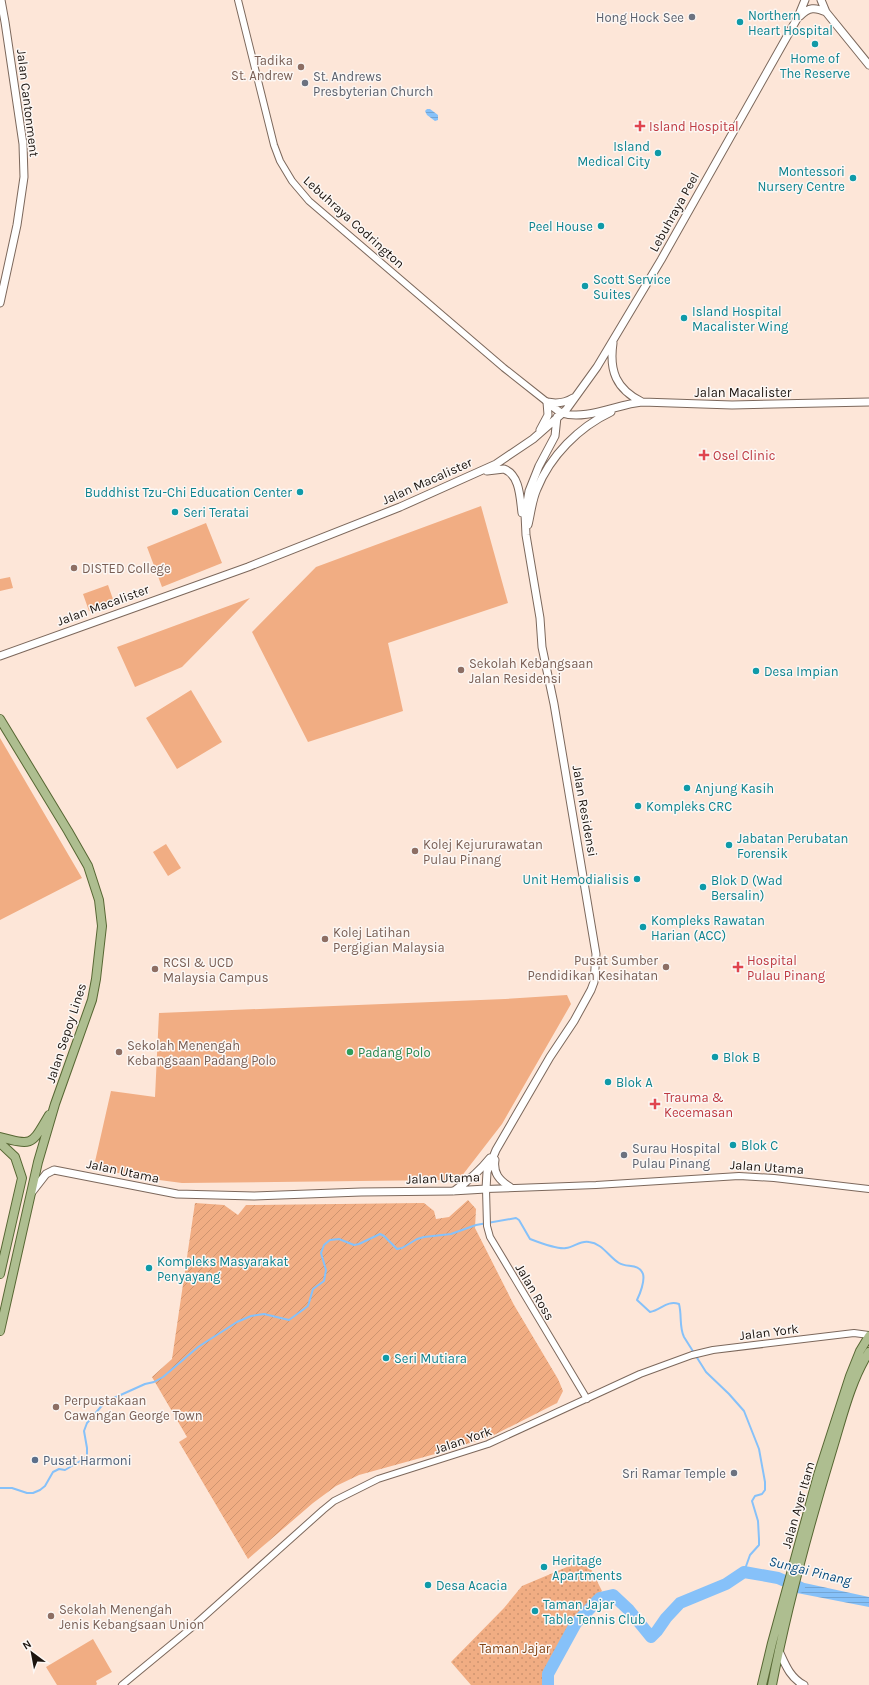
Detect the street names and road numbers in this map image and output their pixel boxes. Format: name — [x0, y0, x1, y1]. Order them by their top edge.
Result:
street label: Jalan Cantonment — [14, 48, 42, 158]
street label: Lebuhraya Peel — [646, 170, 702, 254]
street label: Lebuhraya Codrington — [300, 173, 408, 271]
street label: Jalan Macalister — [695, 385, 792, 400]
street label: Jalan Macalister — [380, 454, 475, 508]
street label: Jalan Macalister — [55, 581, 151, 629]
street label: Jalan Residensi — [570, 764, 600, 858]
street label: Jalan Sepoy Lines — [43, 981, 89, 1085]
street label: Jalan Utama — [85, 1156, 161, 1186]
street label: Jalan Utama — [730, 1157, 804, 1177]
street label: Jalan Utama — [406, 1169, 480, 1187]
street label: Jalan Ross — [512, 1261, 558, 1323]
street label: Jalan York — [739, 1321, 799, 1343]
street label: Jalan York — [432, 1423, 494, 1457]
street label: Jalan Ayer Itam — [778, 1460, 818, 1550]

